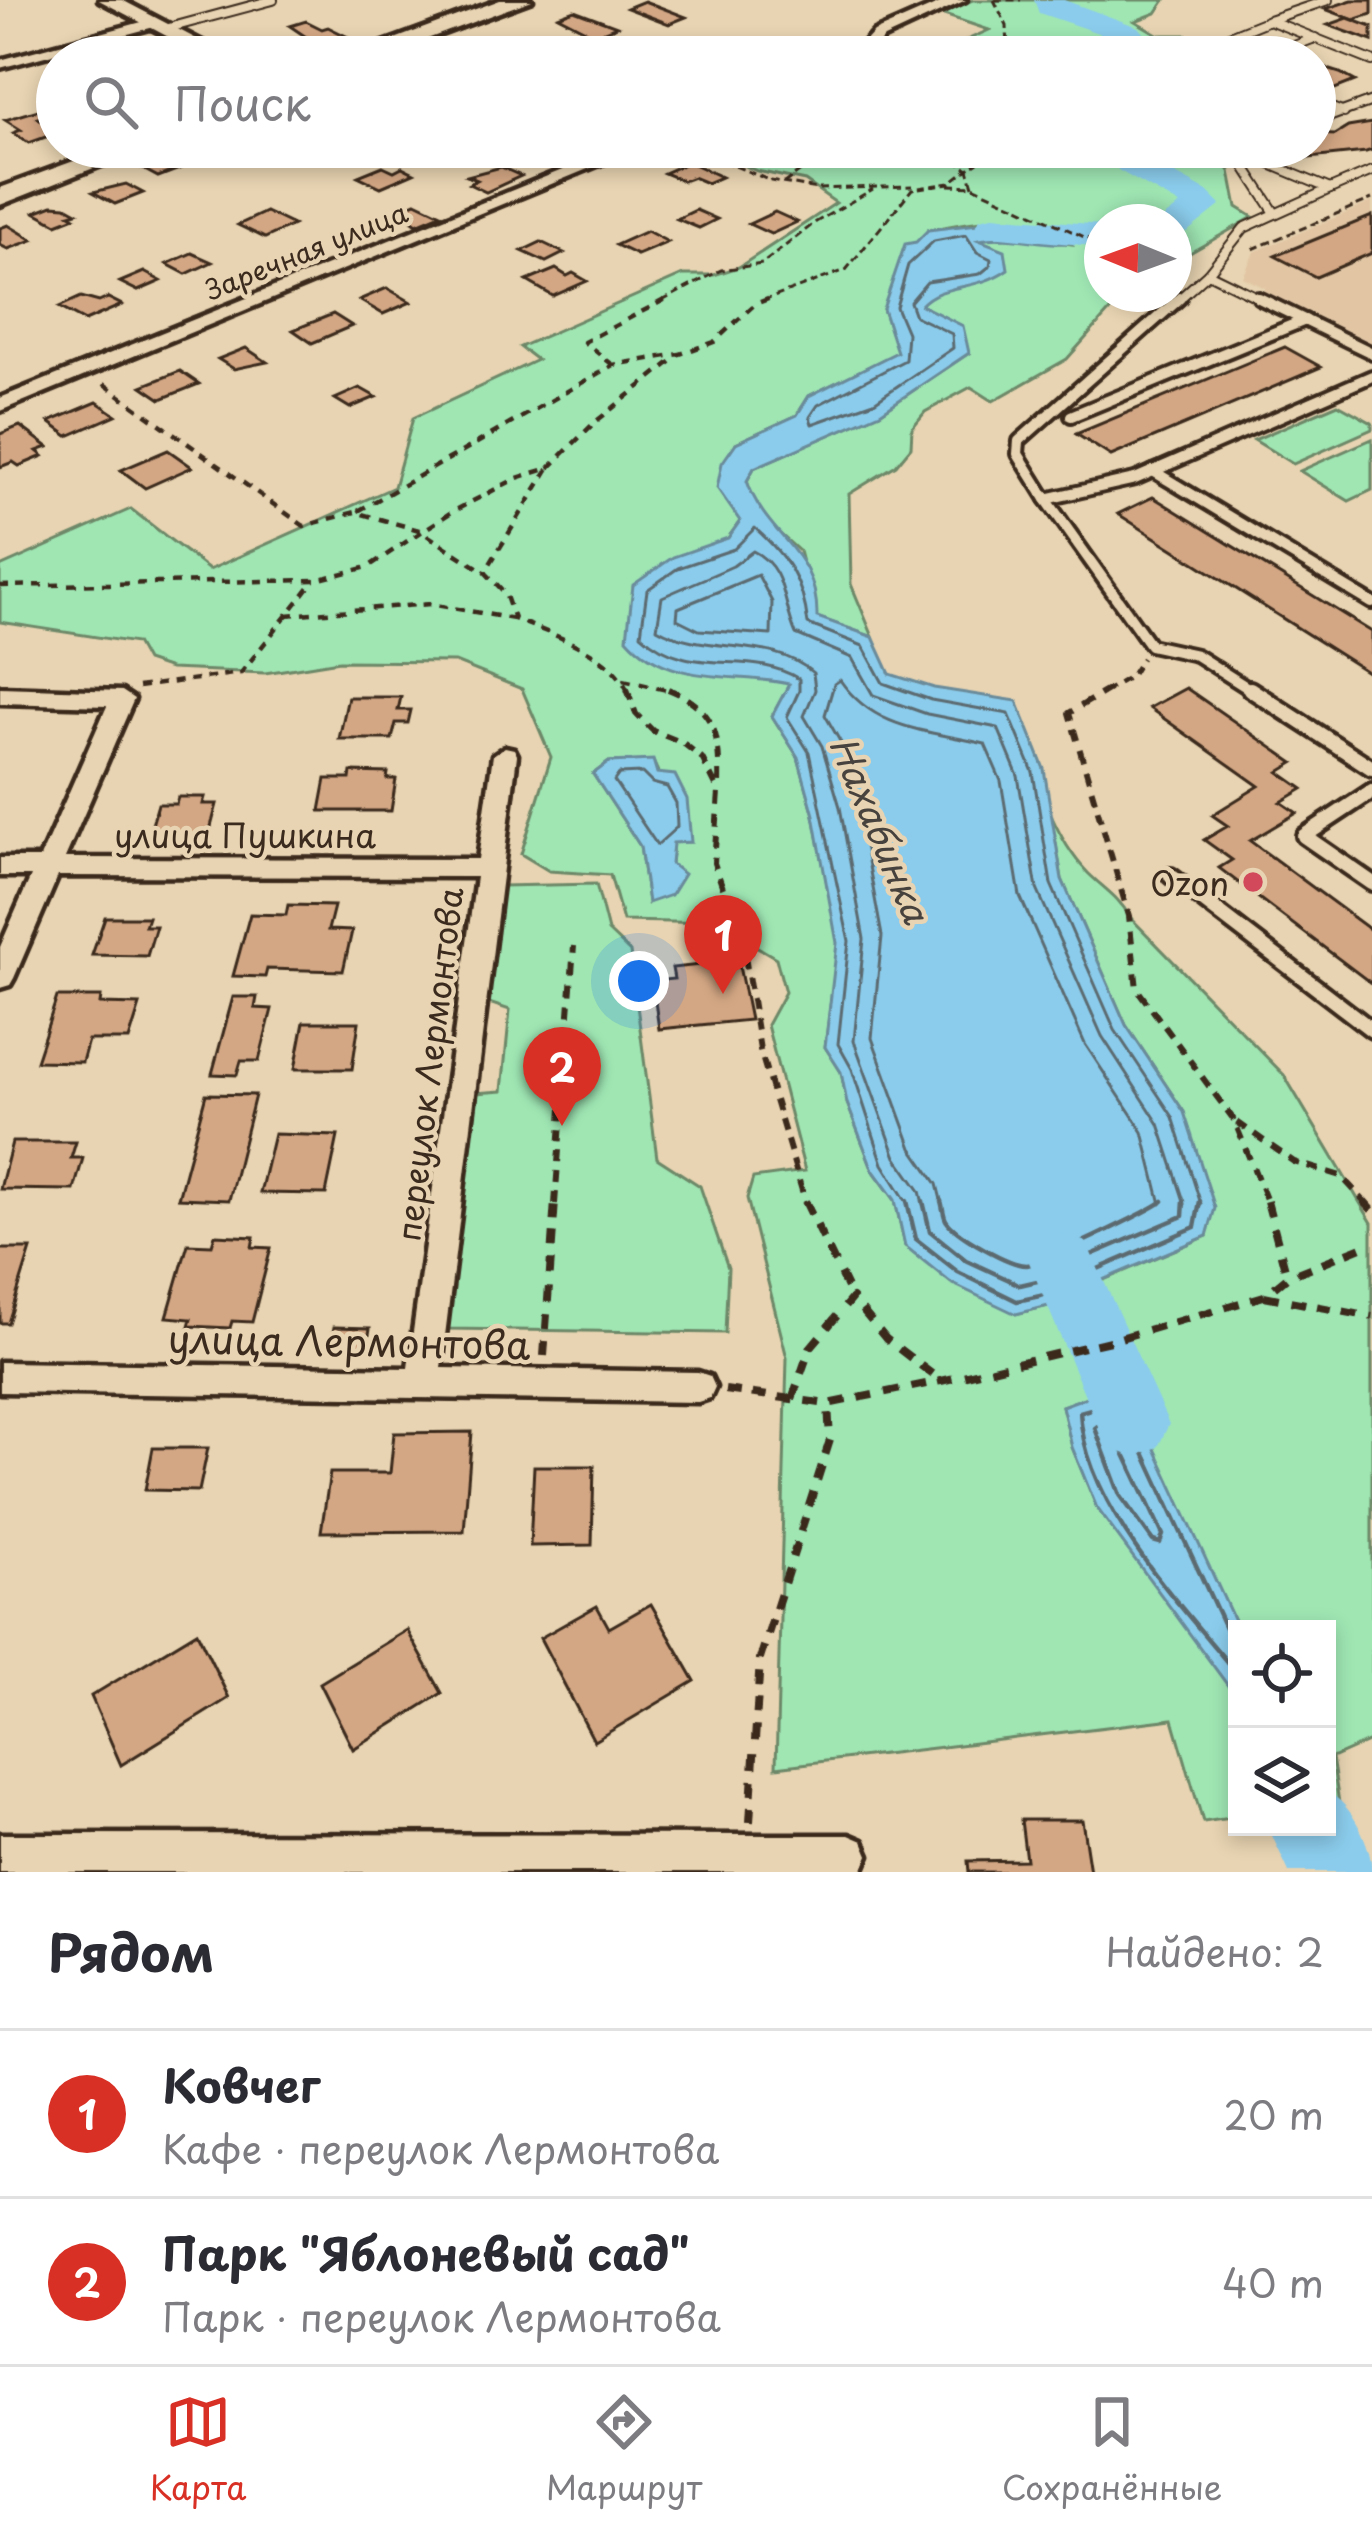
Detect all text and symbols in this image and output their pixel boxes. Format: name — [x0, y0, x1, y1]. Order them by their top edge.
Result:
search box — [36, 36, 1336, 168]
text: Поиск — [174, 68, 311, 136]
icon: search — [78, 69, 144, 135]
street label: Заречная улица — [199, 191, 413, 309]
north arrow — [1084, 204, 1192, 312]
water label: Нахабинка — [817, 727, 945, 932]
street label: улица Пушкина — [114, 809, 376, 859]
place label: Ozon — [1150, 857, 1229, 907]
marker: Ozon — [1240, 869, 1266, 895]
street label: переулок Лермонтова — [381, 884, 475, 1244]
pin: 1 — [684, 895, 762, 994]
your location — [609, 951, 669, 1011]
pin: 2 — [523, 1027, 601, 1126]
street label: улица Лермонтова — [167, 1307, 531, 1373]
map controls — [1228, 1620, 1336, 1836]
button: locate — [1228, 1620, 1336, 1728]
button: layers — [1228, 1728, 1336, 1836]
text: Рядом — [48, 1912, 214, 1989]
text: Найдено: 2 — [1105, 1921, 1324, 1980]
text: Ковчег — [162, 2050, 320, 2118]
text: 1 — [78, 2084, 96, 2143]
text: 20 m — [1223, 2084, 1324, 2143]
text: Кафе · переулок Лермонтова — [162, 2118, 719, 2177]
text: Парк "Яблоневый сад" — [162, 2218, 690, 2286]
text: 2 — [73, 2252, 101, 2311]
text: 40 m — [1222, 2252, 1324, 2311]
text: Парк · переулок Лермонтова — [162, 2286, 721, 2345]
tab: Карта — [150, 2389, 247, 2511]
tab: Маршрут — [546, 2389, 702, 2511]
tab: Сохранённые — [1002, 2389, 1222, 2511]

